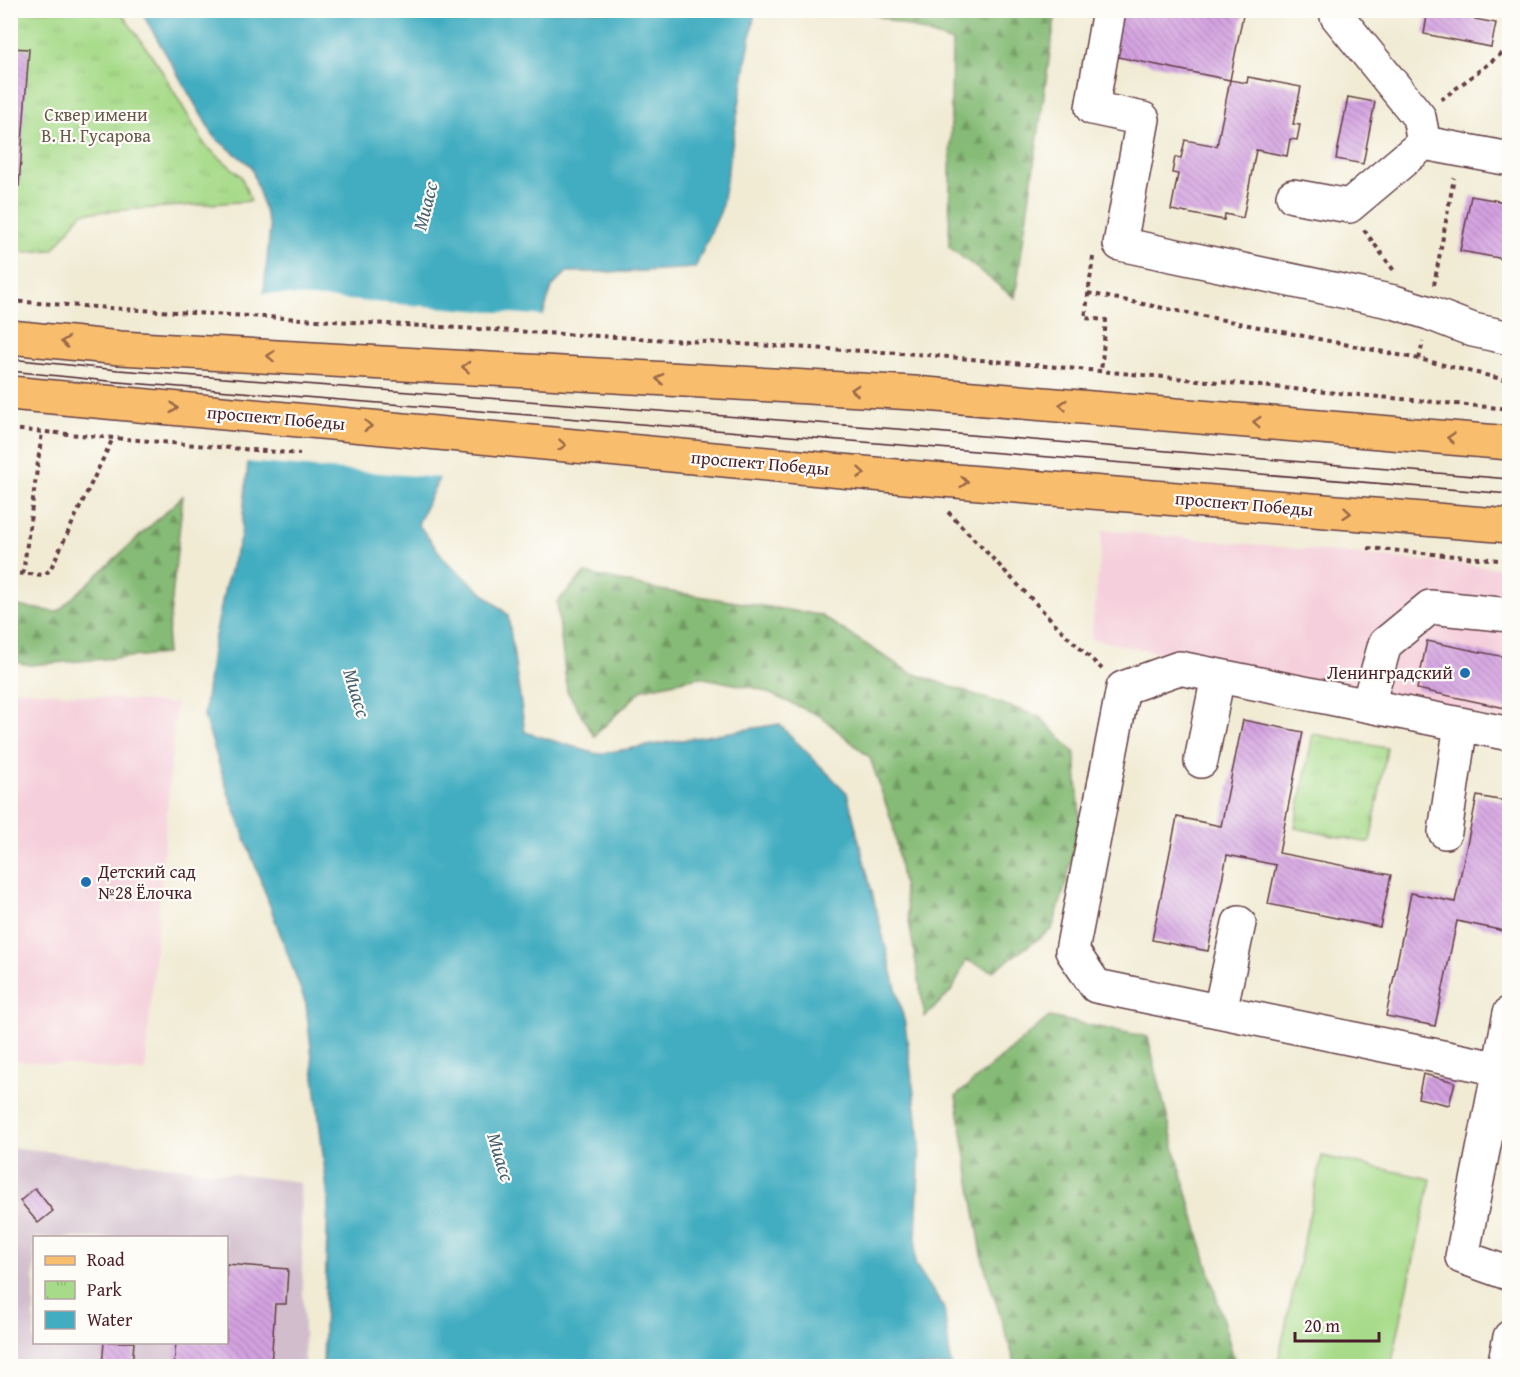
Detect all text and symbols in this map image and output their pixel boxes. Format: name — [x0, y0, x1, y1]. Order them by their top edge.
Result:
park label: Сквер имени В. Н. Гусарова — [41, 101, 151, 149]
water label: Миасс — [404, 177, 445, 233]
one-way arrow — [61, 336, 70, 349]
one-way arrow — [267, 350, 276, 363]
one-way arrow — [461, 361, 470, 374]
one-way arrow — [656, 372, 665, 385]
one-way arrow — [851, 383, 860, 396]
street label: проспект Победы — [206, 398, 347, 437]
one-way arrow — [1058, 399, 1067, 412]
one-way arrow — [170, 401, 179, 414]
one-way arrow — [1252, 416, 1261, 429]
one-way arrow — [364, 419, 373, 432]
one-way arrow — [1447, 432, 1456, 445]
one-way arrow — [558, 438, 567, 451]
street label: проспект Победы — [690, 443, 831, 482]
one-way arrow — [857, 466, 866, 479]
one-way arrow — [959, 475, 968, 488]
street label: проспект Победы — [1174, 484, 1315, 523]
one-way arrow — [1342, 506, 1351, 519]
place label: Ленинградский — [1327, 659, 1453, 686]
water label: Миасс — [336, 665, 379, 722]
marker: Ленинградский — [1458, 666, 1472, 680]
place label: Детский сад №28 Ёлочка — [97, 858, 196, 906]
marker: Детский сад №28 Ёлочка — [79, 875, 93, 889]
water label: Миасс — [480, 1129, 523, 1186]
legend — [33, 1236, 228, 1344]
text: Road — [87, 1246, 125, 1273]
text: Park — [87, 1276, 123, 1303]
scale bar — [1295, 1305, 1379, 1343]
text: Water — [87, 1306, 133, 1333]
text: 20 m — [1304, 1312, 1340, 1339]

